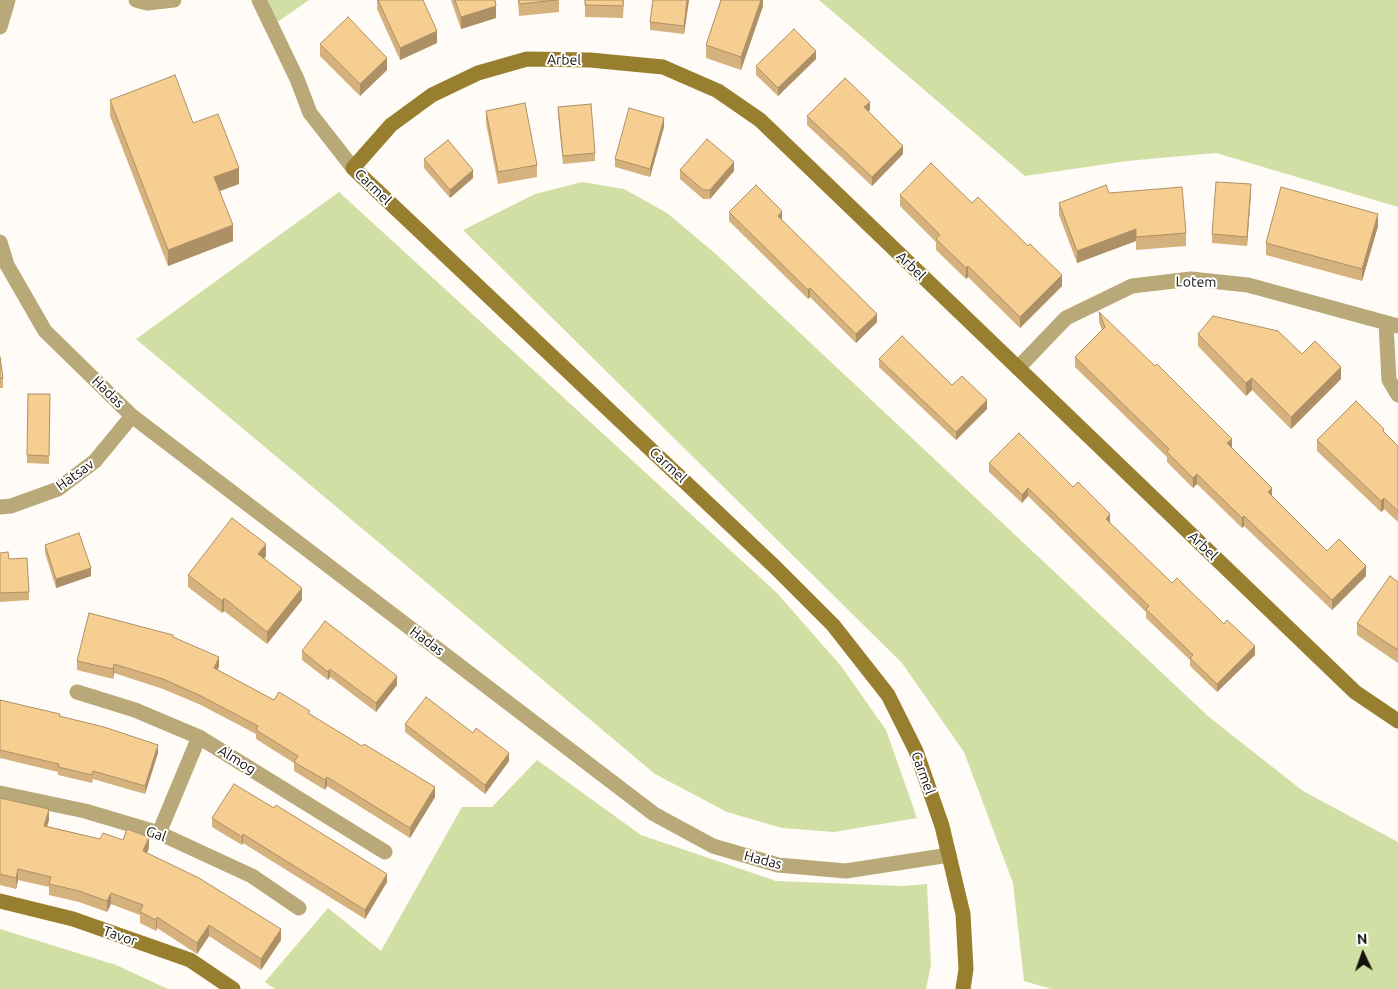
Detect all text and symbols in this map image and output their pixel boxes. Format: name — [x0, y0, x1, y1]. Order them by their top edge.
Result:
street label: Arbel — [547, 51, 581, 69]
street label: Carmel — [351, 165, 395, 209]
street label: Arbel — [893, 248, 929, 284]
street label: Lotem — [1176, 273, 1216, 291]
street label: Hadas — [88, 373, 128, 411]
street label: Carmel — [646, 444, 690, 486]
street label: Hatsav — [53, 456, 97, 494]
street label: Arbel — [1185, 528, 1221, 564]
street label: Hadas — [407, 623, 447, 659]
street label: Almog — [215, 742, 259, 778]
street label: Carmel — [907, 749, 939, 797]
street label: Gal — [144, 823, 168, 845]
street label: Hadas — [742, 847, 784, 873]
street label: Tavor — [101, 922, 139, 950]
north arrow — [1338, 929, 1388, 979]
text: N — [1357, 931, 1368, 947]

